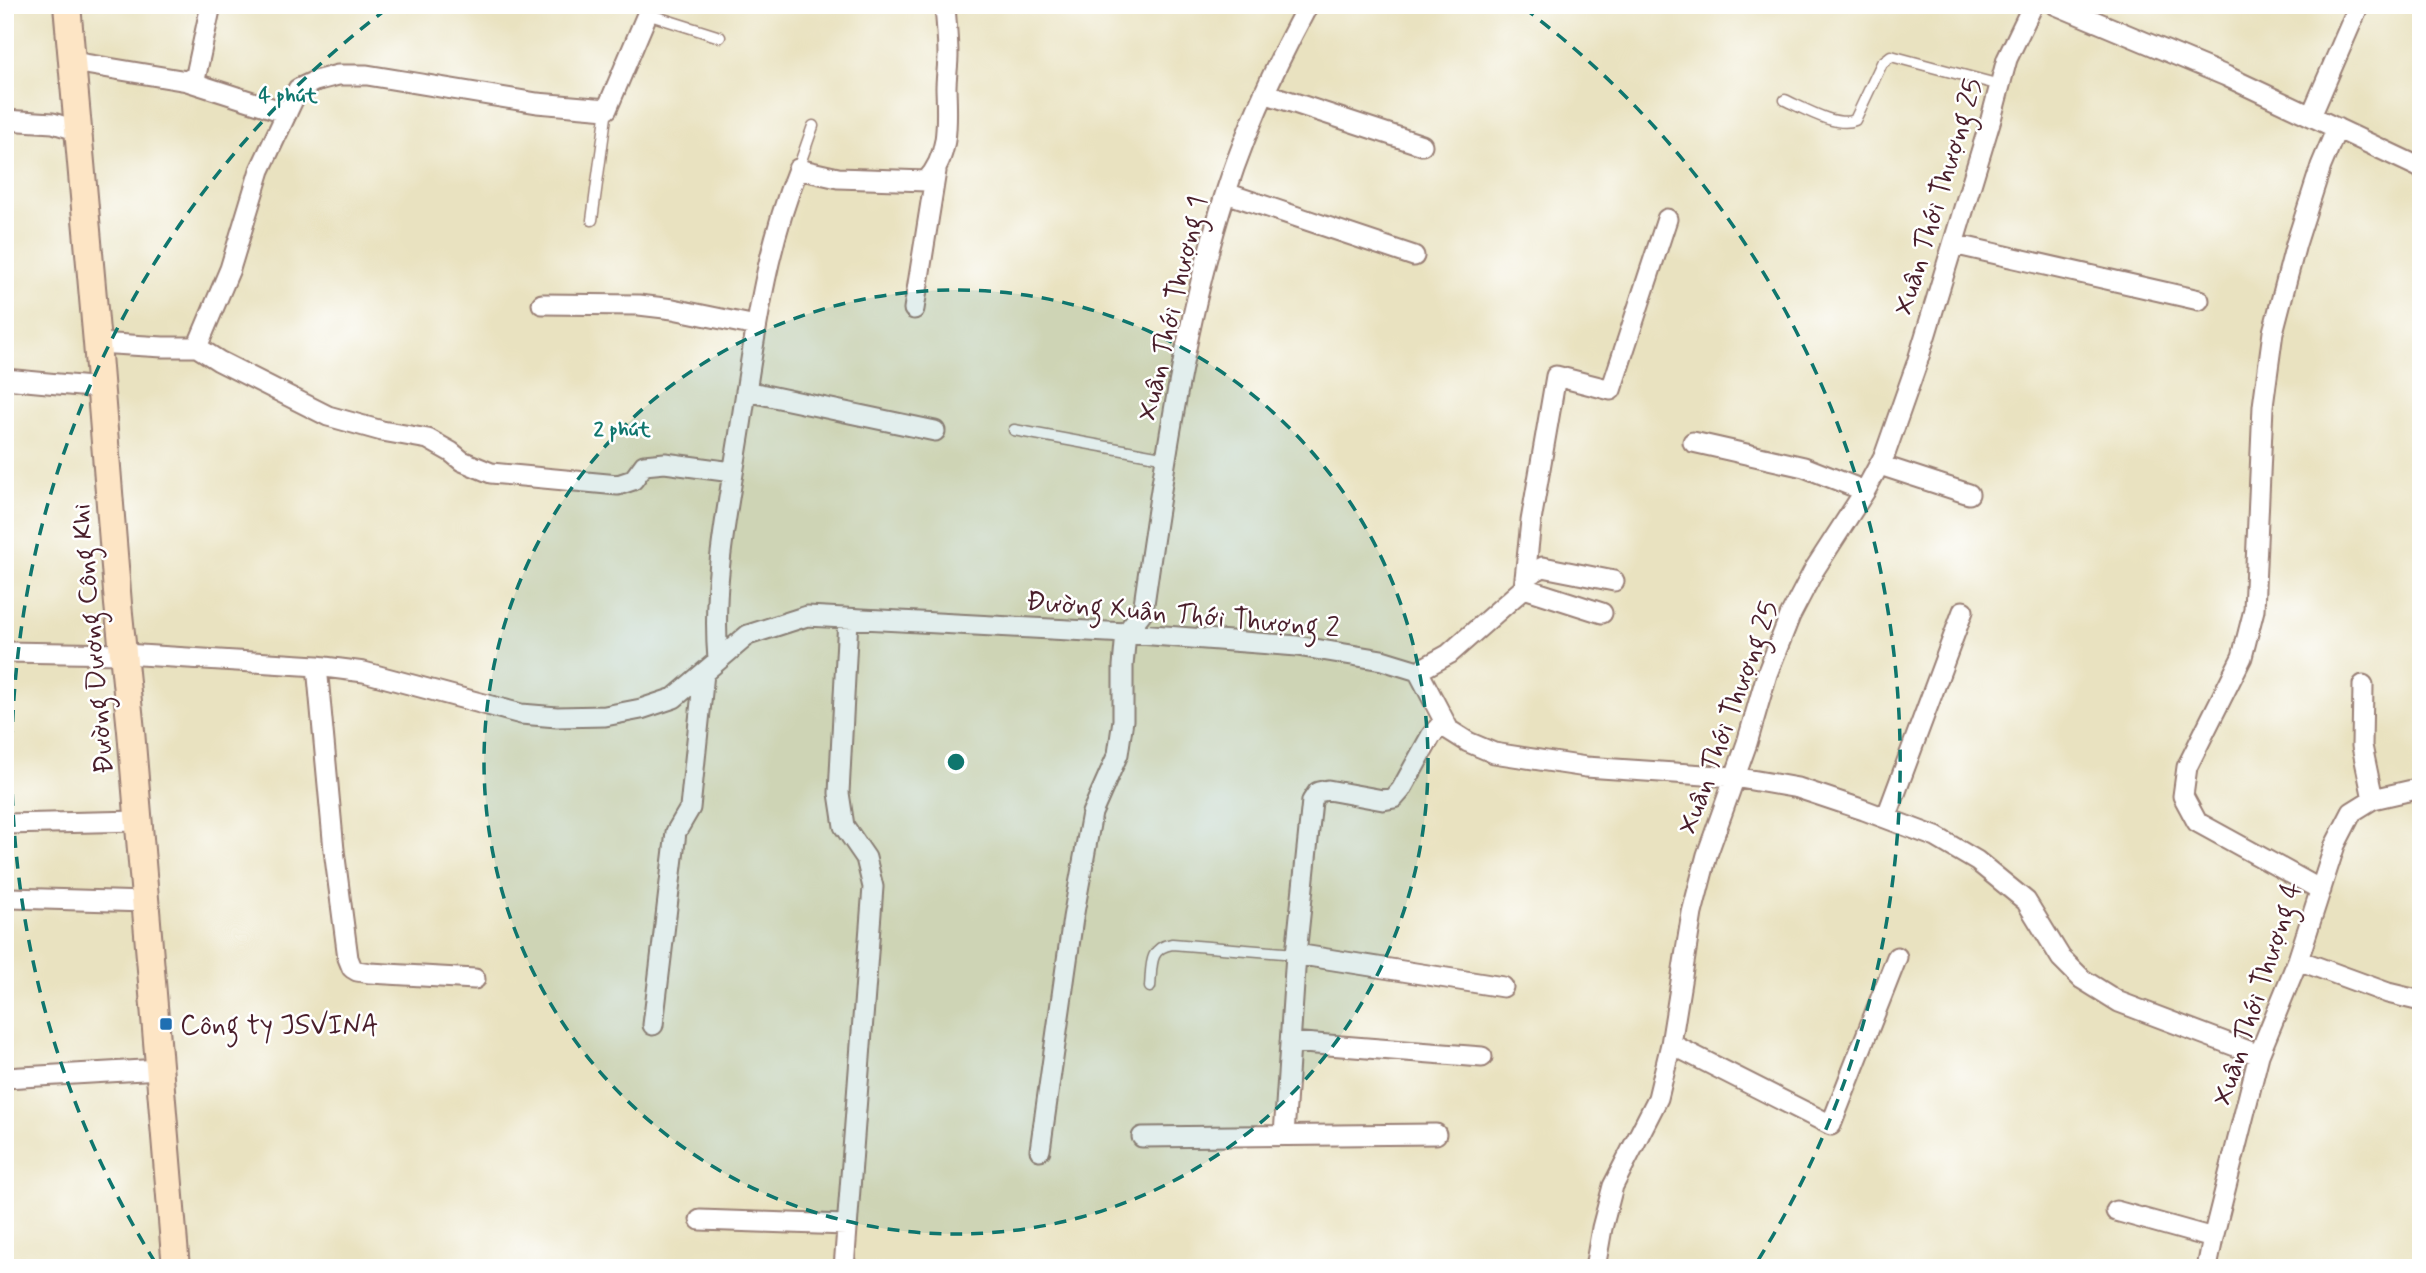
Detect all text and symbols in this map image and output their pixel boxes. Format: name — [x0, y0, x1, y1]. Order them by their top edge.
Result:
street label: Xuân Thới Thượng 25 — [1886, 74, 1996, 321]
text: 4 phút — [258, 82, 318, 110]
street label: Xuân Thới Thượng 1 — [1130, 193, 1220, 425]
text: 2 phút — [593, 416, 651, 444]
street label: Đường Dương Công Khi — [63, 502, 127, 776]
street label: Đường Xuân Thới Thượng 2 — [1024, 583, 1341, 651]
street label: Xuân Thới Thượng 25 — [1670, 596, 1792, 841]
centre of rings — [944, 750, 968, 774]
street label: Xuân Thới Thượng 4 — [2205, 877, 2315, 1111]
place label: Công ty JSVINA — [180, 1008, 379, 1048]
marker: Công ty JSVINA — [158, 1016, 174, 1032]

